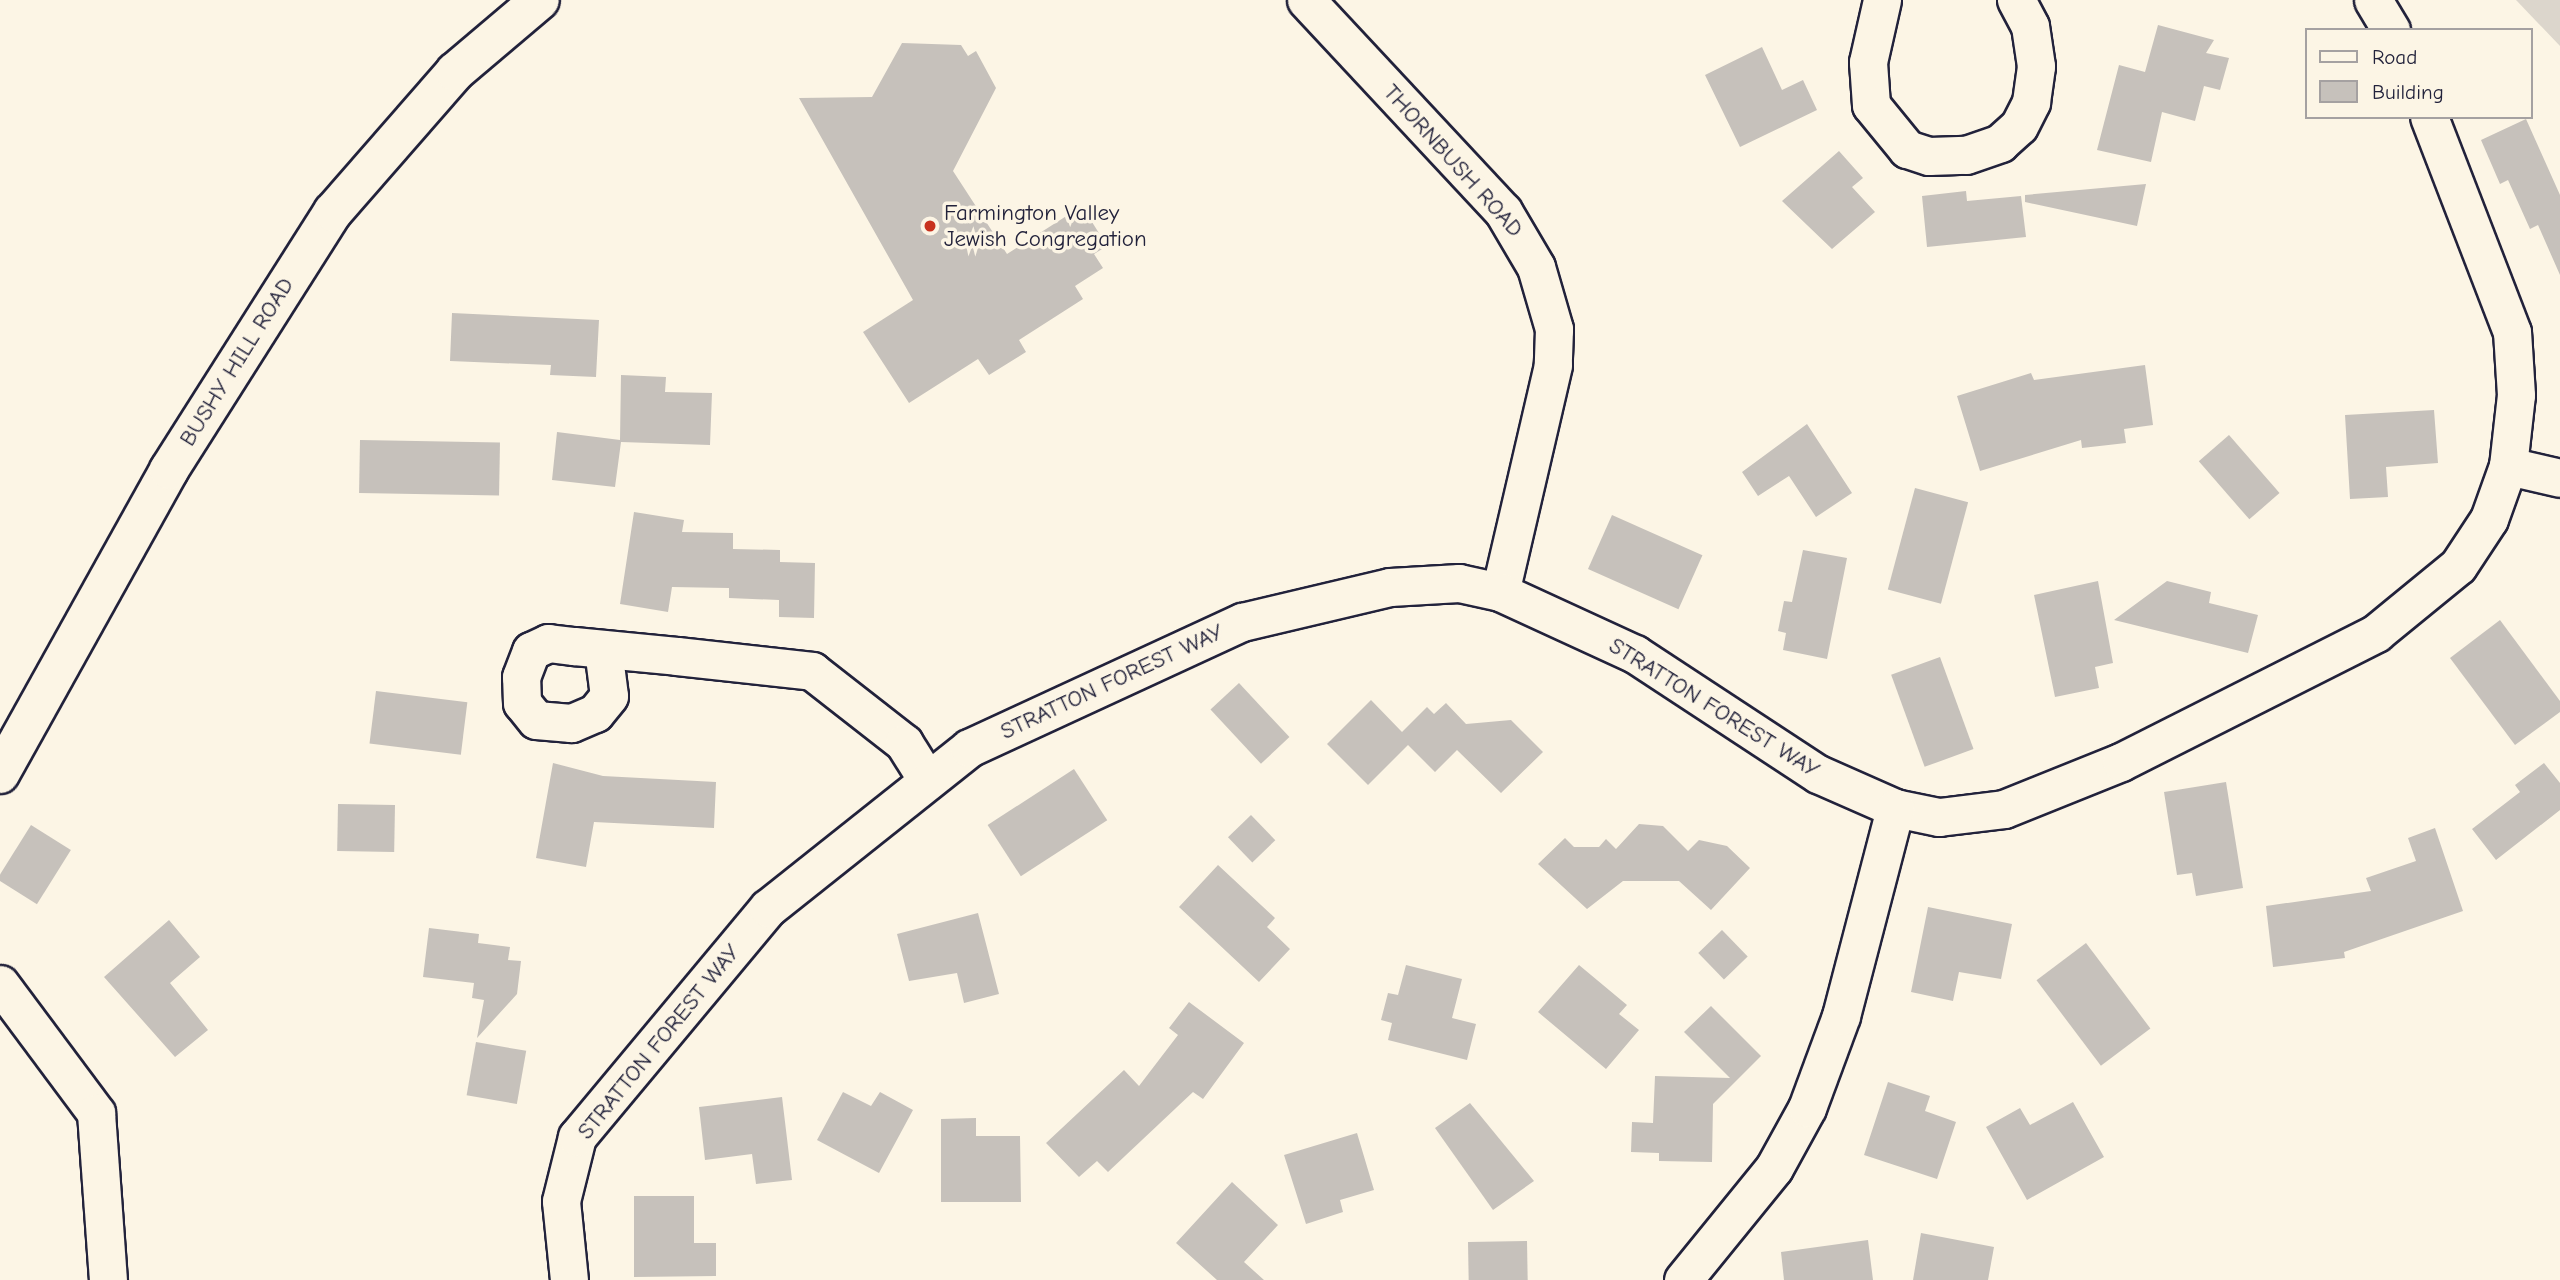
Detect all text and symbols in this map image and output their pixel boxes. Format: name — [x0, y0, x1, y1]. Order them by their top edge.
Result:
legend — [2304, 28, 2532, 119]
text: Road — [2372, 45, 2417, 69]
street label: THORNBUSH ROAD — [1377, 79, 1529, 243]
text: Building — [2372, 80, 2444, 104]
place label: Farmington Valley Jewish Congregation — [944, 199, 1147, 253]
marker: Farmington Valley Jewish Congregation — [922, 218, 938, 234]
street label: BUSHY HILL ROAD — [174, 273, 300, 451]
street label: STRATTON FOREST WAY — [996, 618, 1228, 746]
street label: STRATTON FOREST WAY — [1604, 632, 1824, 784]
street label: STRATTON FOREST WAY — [572, 939, 746, 1145]

